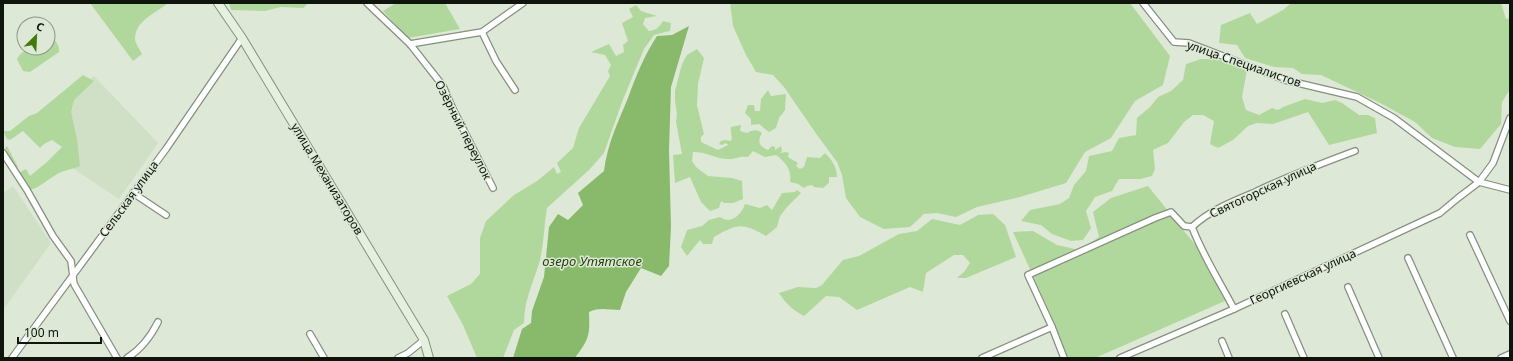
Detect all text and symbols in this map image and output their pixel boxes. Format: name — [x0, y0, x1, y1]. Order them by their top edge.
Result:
north arrow — [16, 16, 56, 56]
text: С — [34, 18, 47, 35]
street label: улица Специалистов — [1185, 36, 1304, 91]
street label: Озёрный переулок — [431, 77, 496, 183]
street label: улица Механизаторов — [287, 120, 368, 238]
street label: Сельская улица — [95, 157, 162, 240]
street label: Святогорская улица — [1206, 157, 1319, 222]
street label: Георгиевская улица — [1247, 244, 1359, 309]
water label: озеро Утятское — [542, 252, 642, 270]
scale bar — [18, 319, 101, 345]
text: 100 m — [24, 324, 59, 341]

